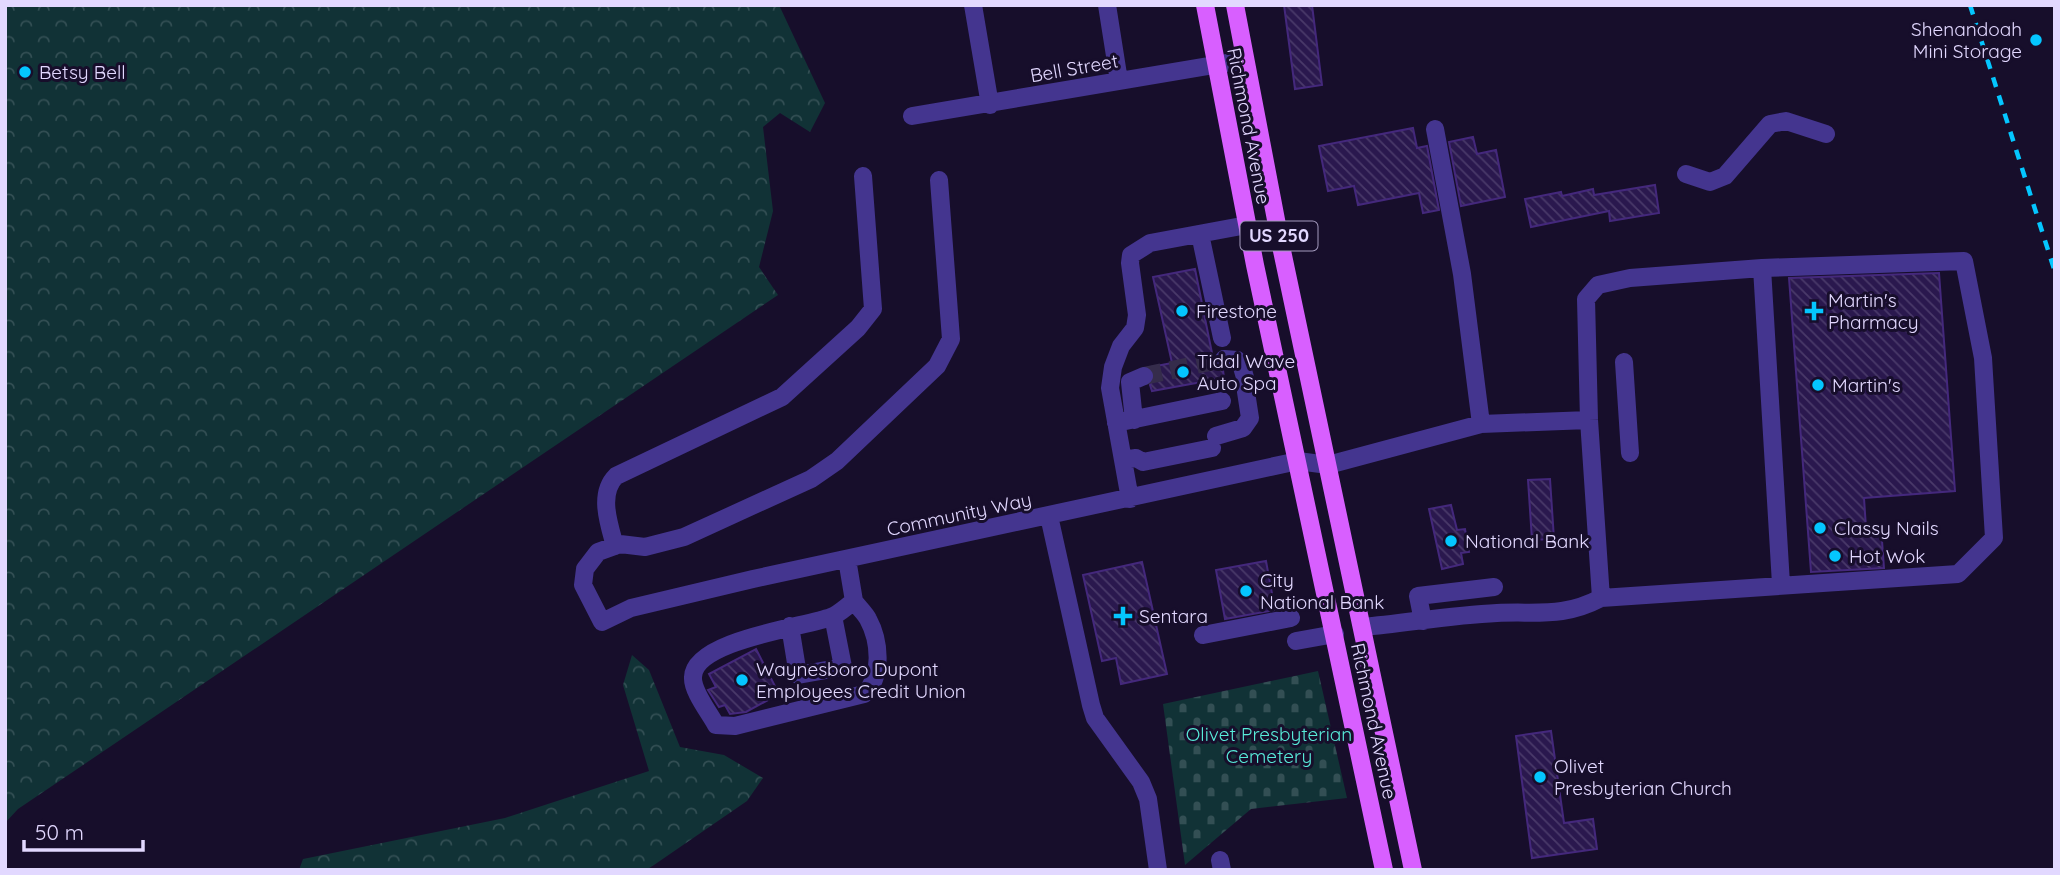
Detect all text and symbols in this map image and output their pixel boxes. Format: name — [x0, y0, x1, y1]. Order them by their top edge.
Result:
place label: Shenandoah Mini Storage — [1911, 17, 2022, 63]
marker: Shenandoah Mini Storage — [2028, 32, 2044, 48]
street label: Richmond Avenue — [1222, 46, 1276, 206]
street label: Bell Street — [1028, 48, 1120, 88]
place label: Betsy Bell — [39, 60, 126, 84]
marker: Betsy Bell — [17, 64, 33, 80]
road number: US 250 — [1240, 222, 1318, 250]
place label: Martin's Pharmacy — [1828, 288, 1918, 334]
place label: Firestone — [1196, 299, 1277, 323]
marker: Firestone — [1174, 303, 1190, 319]
marker: Martin's Pharmacy — [1806, 303, 1822, 319]
place label: Tidal Wave Auto Spa — [1197, 349, 1295, 395]
marker: Tidal Wave Auto Spa — [1175, 364, 1191, 380]
place label: Martin's — [1832, 373, 1901, 397]
marker: Martin's — [1810, 377, 1826, 393]
street label: Community Way — [884, 487, 1034, 541]
place label: Classy Nails — [1834, 516, 1939, 540]
marker: Classy Nails — [1812, 520, 1828, 536]
place label: National Bank — [1465, 529, 1589, 553]
marker: National Bank — [1443, 533, 1459, 549]
place label: Hot Wok — [1849, 544, 1926, 568]
marker: Hot Wok — [1827, 548, 1843, 564]
place label: City National Bank — [1260, 568, 1384, 614]
marker: City National Bank — [1238, 583, 1254, 599]
place label: Sentara — [1139, 604, 1208, 628]
marker: Sentara — [1113, 606, 1133, 626]
street label: Richmond Avenue — [1346, 641, 1402, 801]
place label: Waynesboro Dupont Employees Credit Union — [756, 657, 966, 703]
marker: Waynesboro Dupont Employees Credit Union — [734, 672, 750, 688]
park label: Olivet Presbyterian Cemetery — [1186, 722, 1352, 768]
place label: Olivet Presbyterian Church — [1554, 754, 1732, 800]
marker: Olivet Presbyterian Church — [1532, 769, 1548, 785]
scale bar — [24, 808, 144, 852]
text: 50 m — [35, 819, 84, 845]

